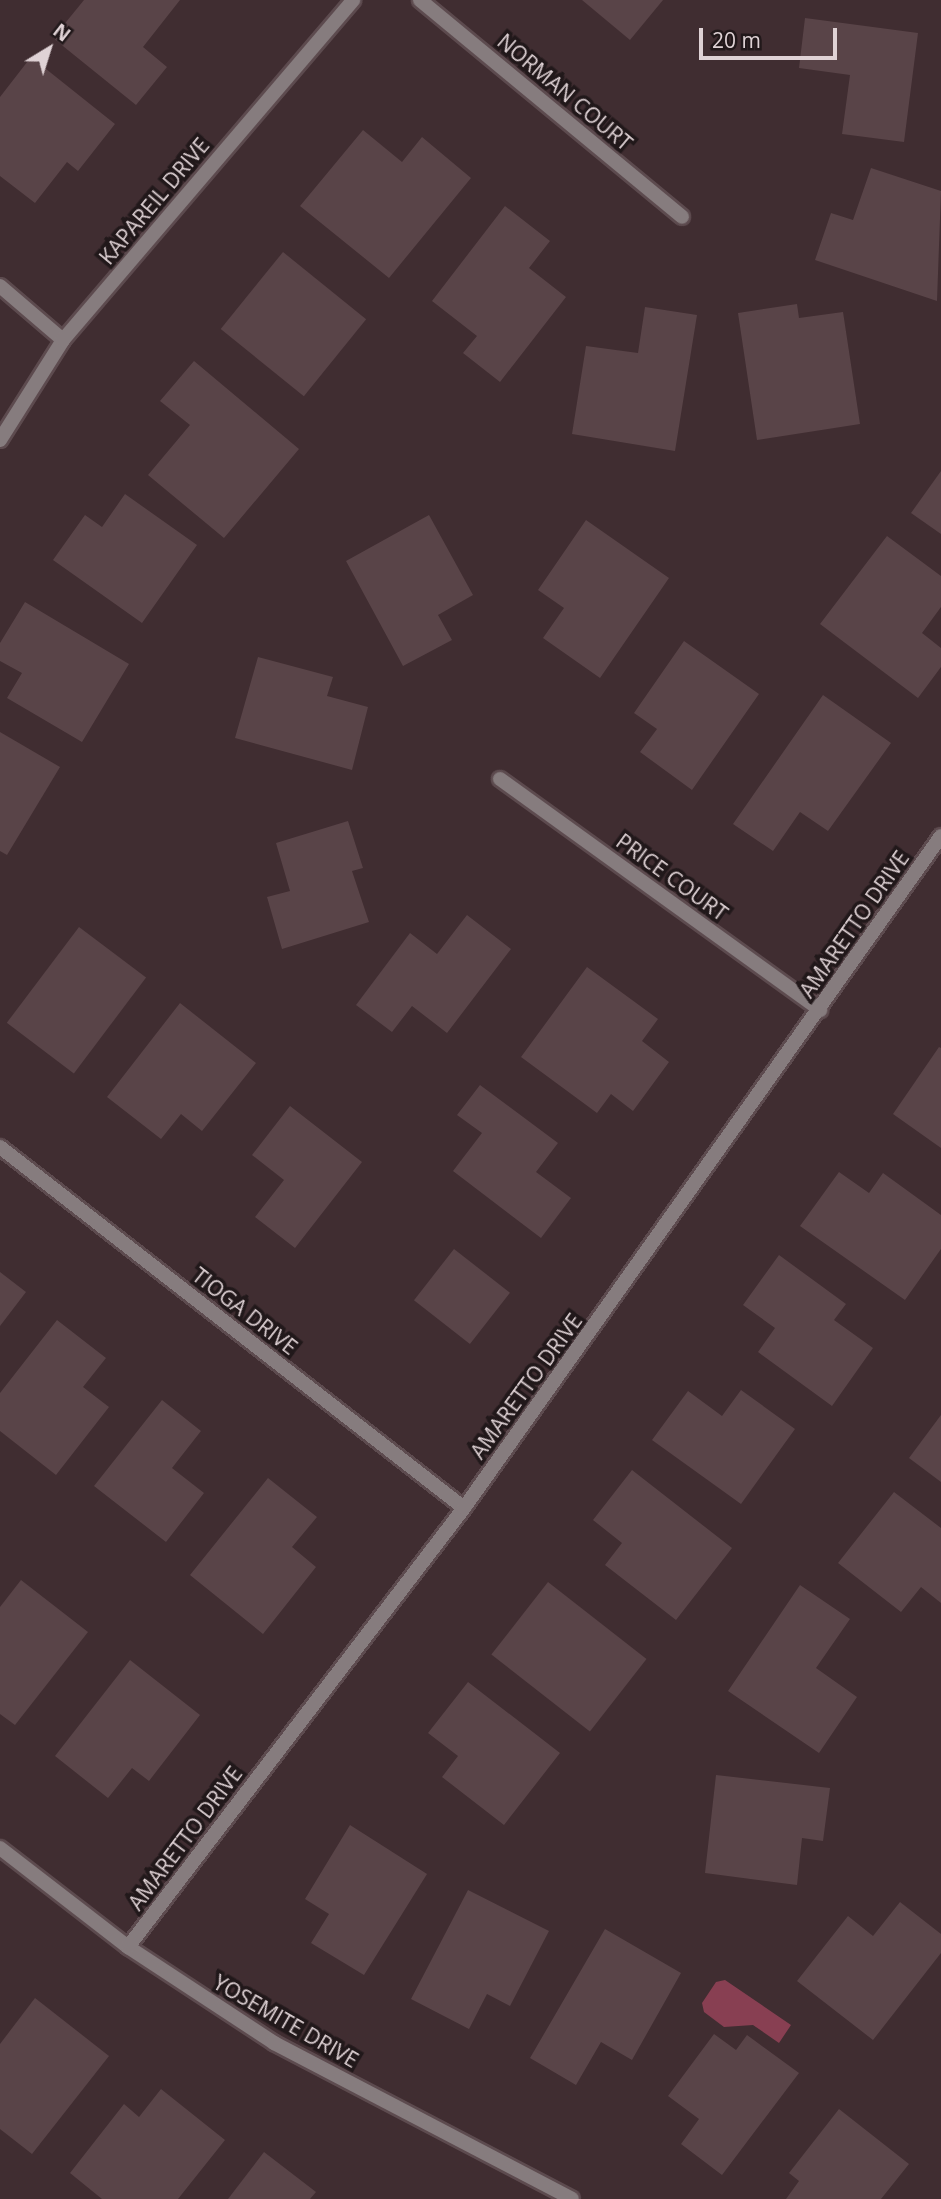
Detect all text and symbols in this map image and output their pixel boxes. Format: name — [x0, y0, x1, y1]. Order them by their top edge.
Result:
north arrow — [14, 14, 84, 84]
scale bar — [703, 14, 841, 58]
text: N — [48, 17, 76, 47]
text: 20 m — [712, 26, 761, 54]
street label: NORMAN COURT — [493, 28, 637, 156]
street label: KAPAREIL DRIVE — [94, 133, 214, 269]
street label: PRICE COURT — [612, 828, 732, 926]
street label: AMARETTO DRIVE — [794, 846, 914, 1002]
street label: TIOGA DRIVE — [188, 1262, 302, 1360]
street label: AMARETTO DRIVE — [465, 1309, 587, 1463]
street label: AMARETTO DRIVE — [123, 1761, 247, 1915]
street label: YOSEMITE DRIVE — [209, 1969, 363, 2073]

